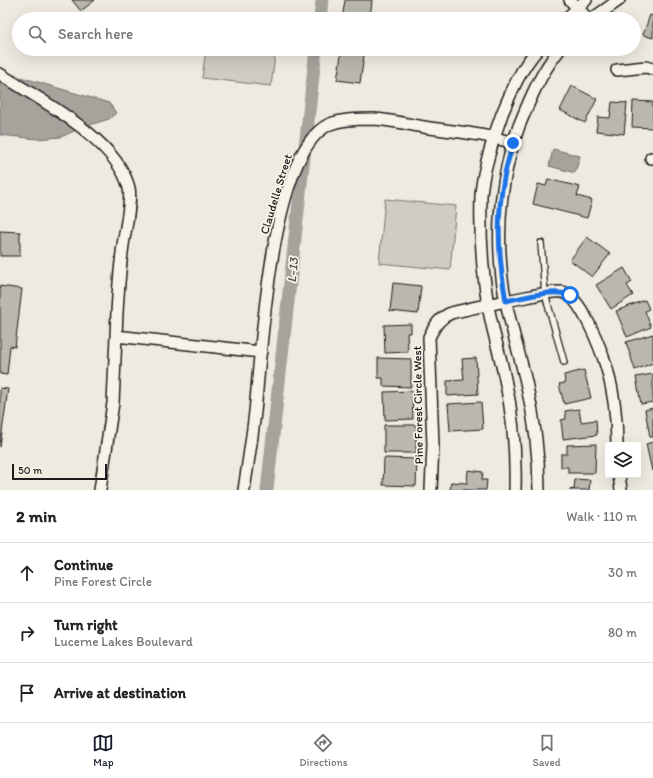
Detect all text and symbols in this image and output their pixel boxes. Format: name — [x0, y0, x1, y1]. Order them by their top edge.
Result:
search box — [12, 12, 641, 56]
icon: search — [26, 23, 48, 45]
text: Search here — [58, 25, 133, 43]
route end — [504, 134, 522, 152]
street label: Claudelle Street — [257, 152, 295, 236]
water label: L-13 — [284, 256, 301, 283]
route start — [561, 286, 579, 304]
street label: Pine Forest Circle West — [410, 345, 426, 464]
map controls — [605, 442, 641, 478]
button: layers — [605, 442, 641, 478]
scale bar — [12, 462, 107, 481]
text: 50 m — [18, 464, 42, 477]
text: 2 min — [16, 506, 56, 526]
text: Walk · 110 m — [566, 509, 637, 524]
text: Continue — [54, 556, 113, 574]
icon: ahead — [16, 562, 38, 584]
text: 30 m — [608, 565, 637, 580]
text: Pine Forest Circle — [54, 574, 152, 589]
text: Turn right — [54, 616, 118, 634]
icon: right — [16, 622, 38, 644]
text: 80 m — [608, 625, 637, 640]
text: Lucerne Lakes Boulevard — [54, 634, 193, 649]
icon: arrive — [16, 682, 38, 704]
text: Arrive at destination — [54, 684, 186, 702]
tab: Map — [92, 732, 114, 769]
tab: Directions — [299, 732, 348, 769]
tab: Saved — [532, 732, 561, 769]

